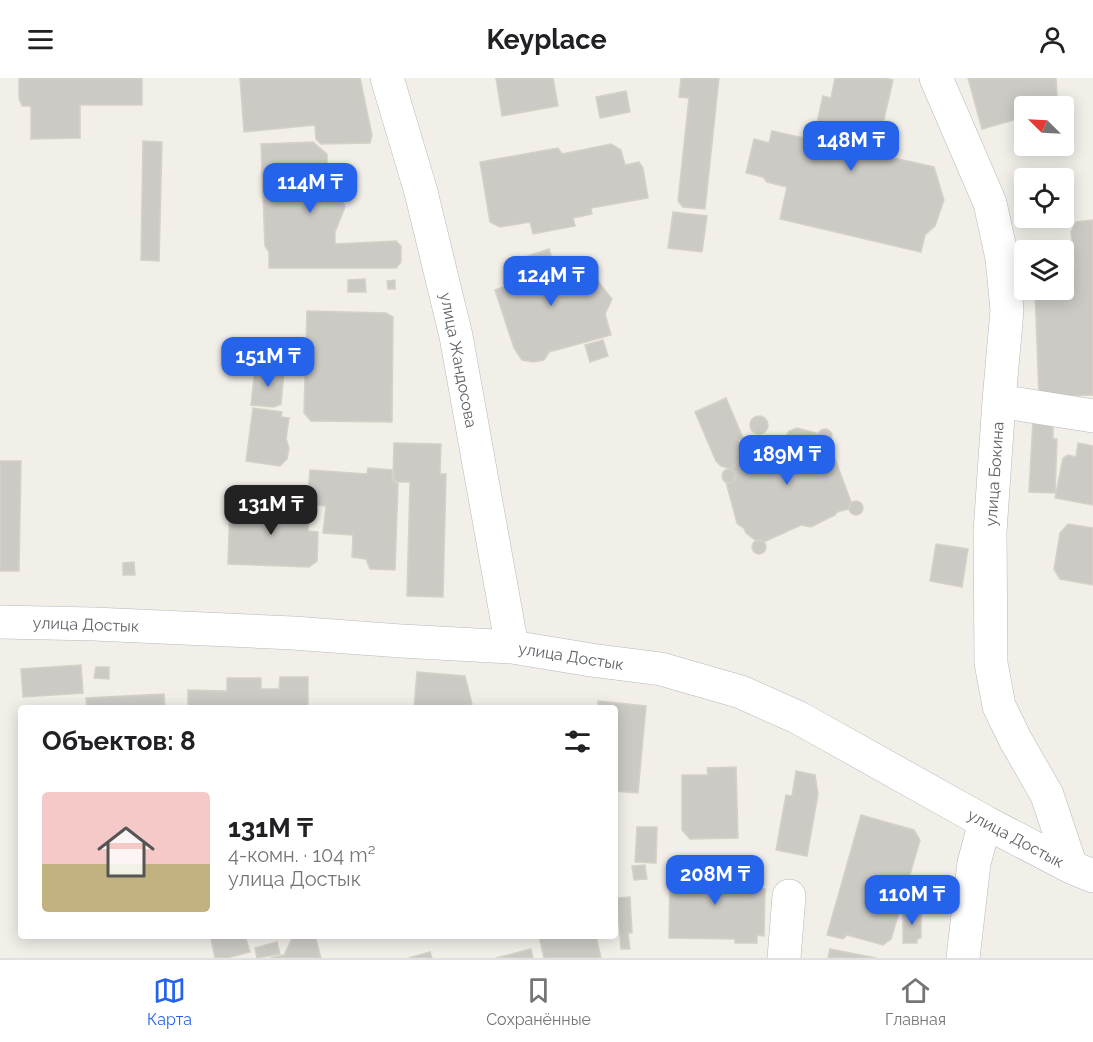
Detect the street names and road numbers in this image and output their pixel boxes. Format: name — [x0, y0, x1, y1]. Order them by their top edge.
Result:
street label: улица Жандосова — [436, 291, 481, 429]
street label: улица Бокина — [981, 421, 1008, 527]
street label: улица Достык — [32, 613, 140, 636]
street label: улица Достык — [517, 639, 625, 674]
street label: улица Достык — [964, 805, 1067, 872]

